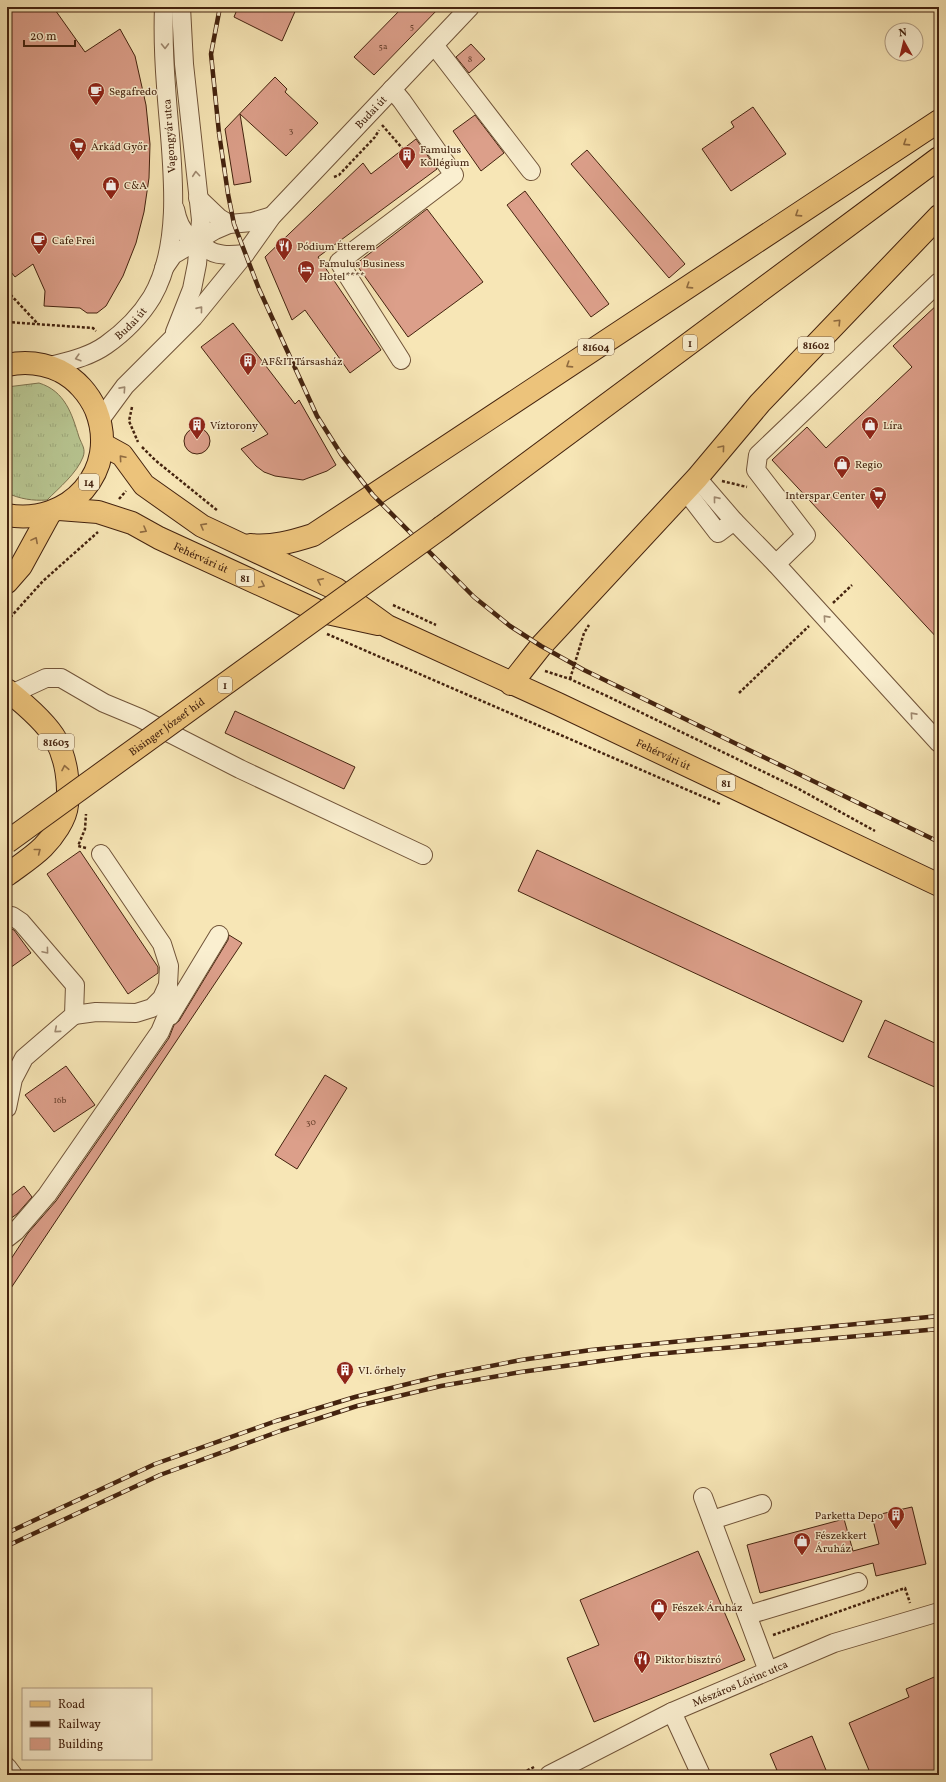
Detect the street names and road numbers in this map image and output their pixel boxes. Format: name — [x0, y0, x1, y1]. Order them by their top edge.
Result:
street label: Budai út — [352, 93, 391, 133]
street label: Vagongyár utca — [160, 98, 181, 173]
street label: Budai út — [112, 305, 151, 344]
road number: 1 — [683, 335, 697, 351]
road number: 81602 — [798, 337, 834, 353]
road number: 81604 — [578, 339, 614, 355]
road number: 14 — [79, 474, 99, 490]
street label: Fehérvári út — [171, 540, 230, 578]
road number: 81 — [236, 570, 254, 586]
road number: 1 — [218, 677, 232, 693]
street label: Bisinger József híd — [126, 695, 209, 760]
road number: 81603 — [38, 734, 74, 750]
street label: Fehérvári út — [633, 736, 693, 775]
road number: 81 — [717, 775, 735, 791]
street label: Mészáros Lőrinc utca — [690, 1657, 791, 1711]

